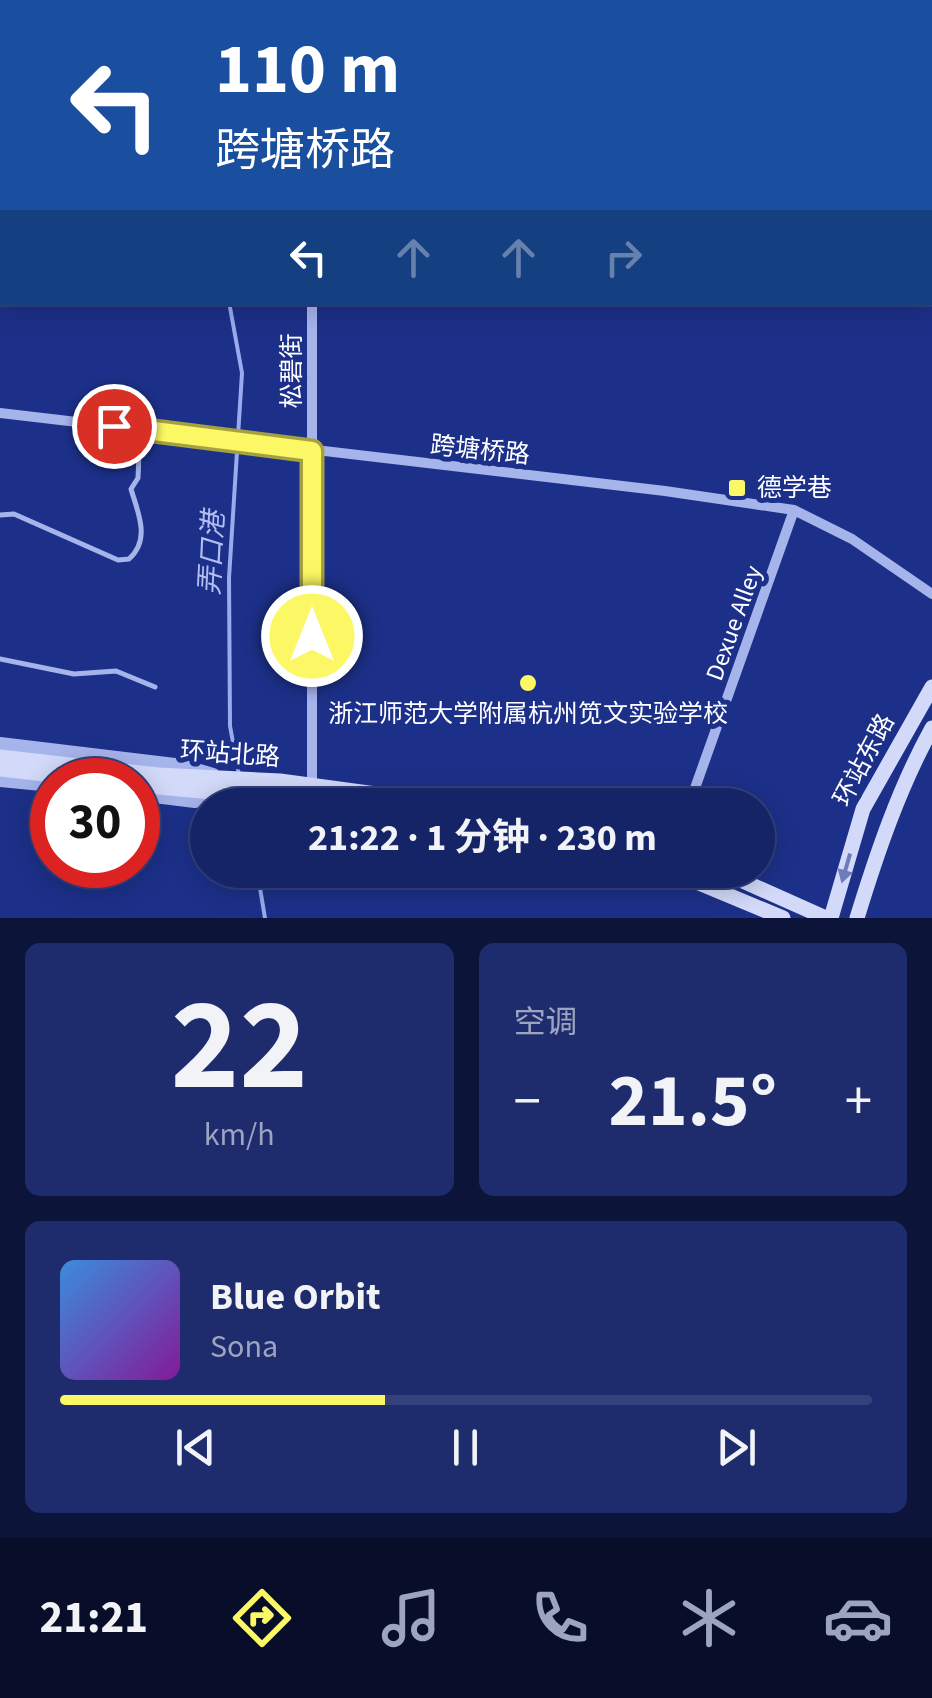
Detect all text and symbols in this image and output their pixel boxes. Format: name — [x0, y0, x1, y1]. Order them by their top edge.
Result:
text: 110 m — [215, 20, 400, 120]
icon: left — [50, 40, 180, 170]
text: 跨塘桥路 — [215, 119, 395, 183]
icon: left — [281, 230, 336, 285]
icon: ahead — [386, 230, 441, 285]
icon: ahead — [491, 230, 546, 285]
icon: right — [596, 230, 651, 285]
street label: 松碧街 — [274, 333, 310, 409]
pin — [72, 384, 157, 469]
icon: arrive — [87, 399, 142, 454]
street label: 跨塘桥路 — [428, 427, 532, 473]
place label: 德学巷 — [757, 470, 832, 506]
marker: 德学巷 — [726, 477, 748, 499]
water label: 弄口港 — [190, 506, 234, 596]
street label: Dexue Alley — [697, 560, 772, 686]
position arrow — [260, 584, 364, 688]
marker: 浙江师范大学附属杭州笕文实验学校 — [517, 672, 539, 694]
place label: 浙江师范大学附属杭州笕文实验学校 — [328, 696, 728, 732]
street label: 环站东路 — [825, 707, 903, 813]
street label: 环站北路 — [179, 733, 281, 775]
speed limit sign: 30 — [30, 758, 160, 888]
text: 21:22 · 1 分钟 · 230 m — [308, 811, 657, 865]
one-way arrow — [837, 853, 853, 884]
text: 22 — [171, 954, 308, 1139]
text: 空调 — [514, 1000, 578, 1046]
text: 21.5° — [608, 1048, 777, 1155]
text: − — [514, 1063, 541, 1141]
text: + — [845, 1063, 872, 1141]
text: km/h — [204, 1112, 275, 1158]
text: Blue Orbit — [210, 1270, 381, 1324]
text: Sona — [210, 1324, 278, 1370]
icon: previous — [168, 1420, 223, 1475]
icon: pause — [438, 1420, 493, 1475]
icon: next — [709, 1420, 764, 1475]
icon: directions — [227, 1583, 297, 1653]
icon: music — [376, 1583, 446, 1653]
icon: phone — [525, 1583, 595, 1653]
icon: climate — [674, 1583, 744, 1653]
icon: car — [823, 1583, 893, 1653]
text: 21:21 — [39, 1586, 148, 1650]

